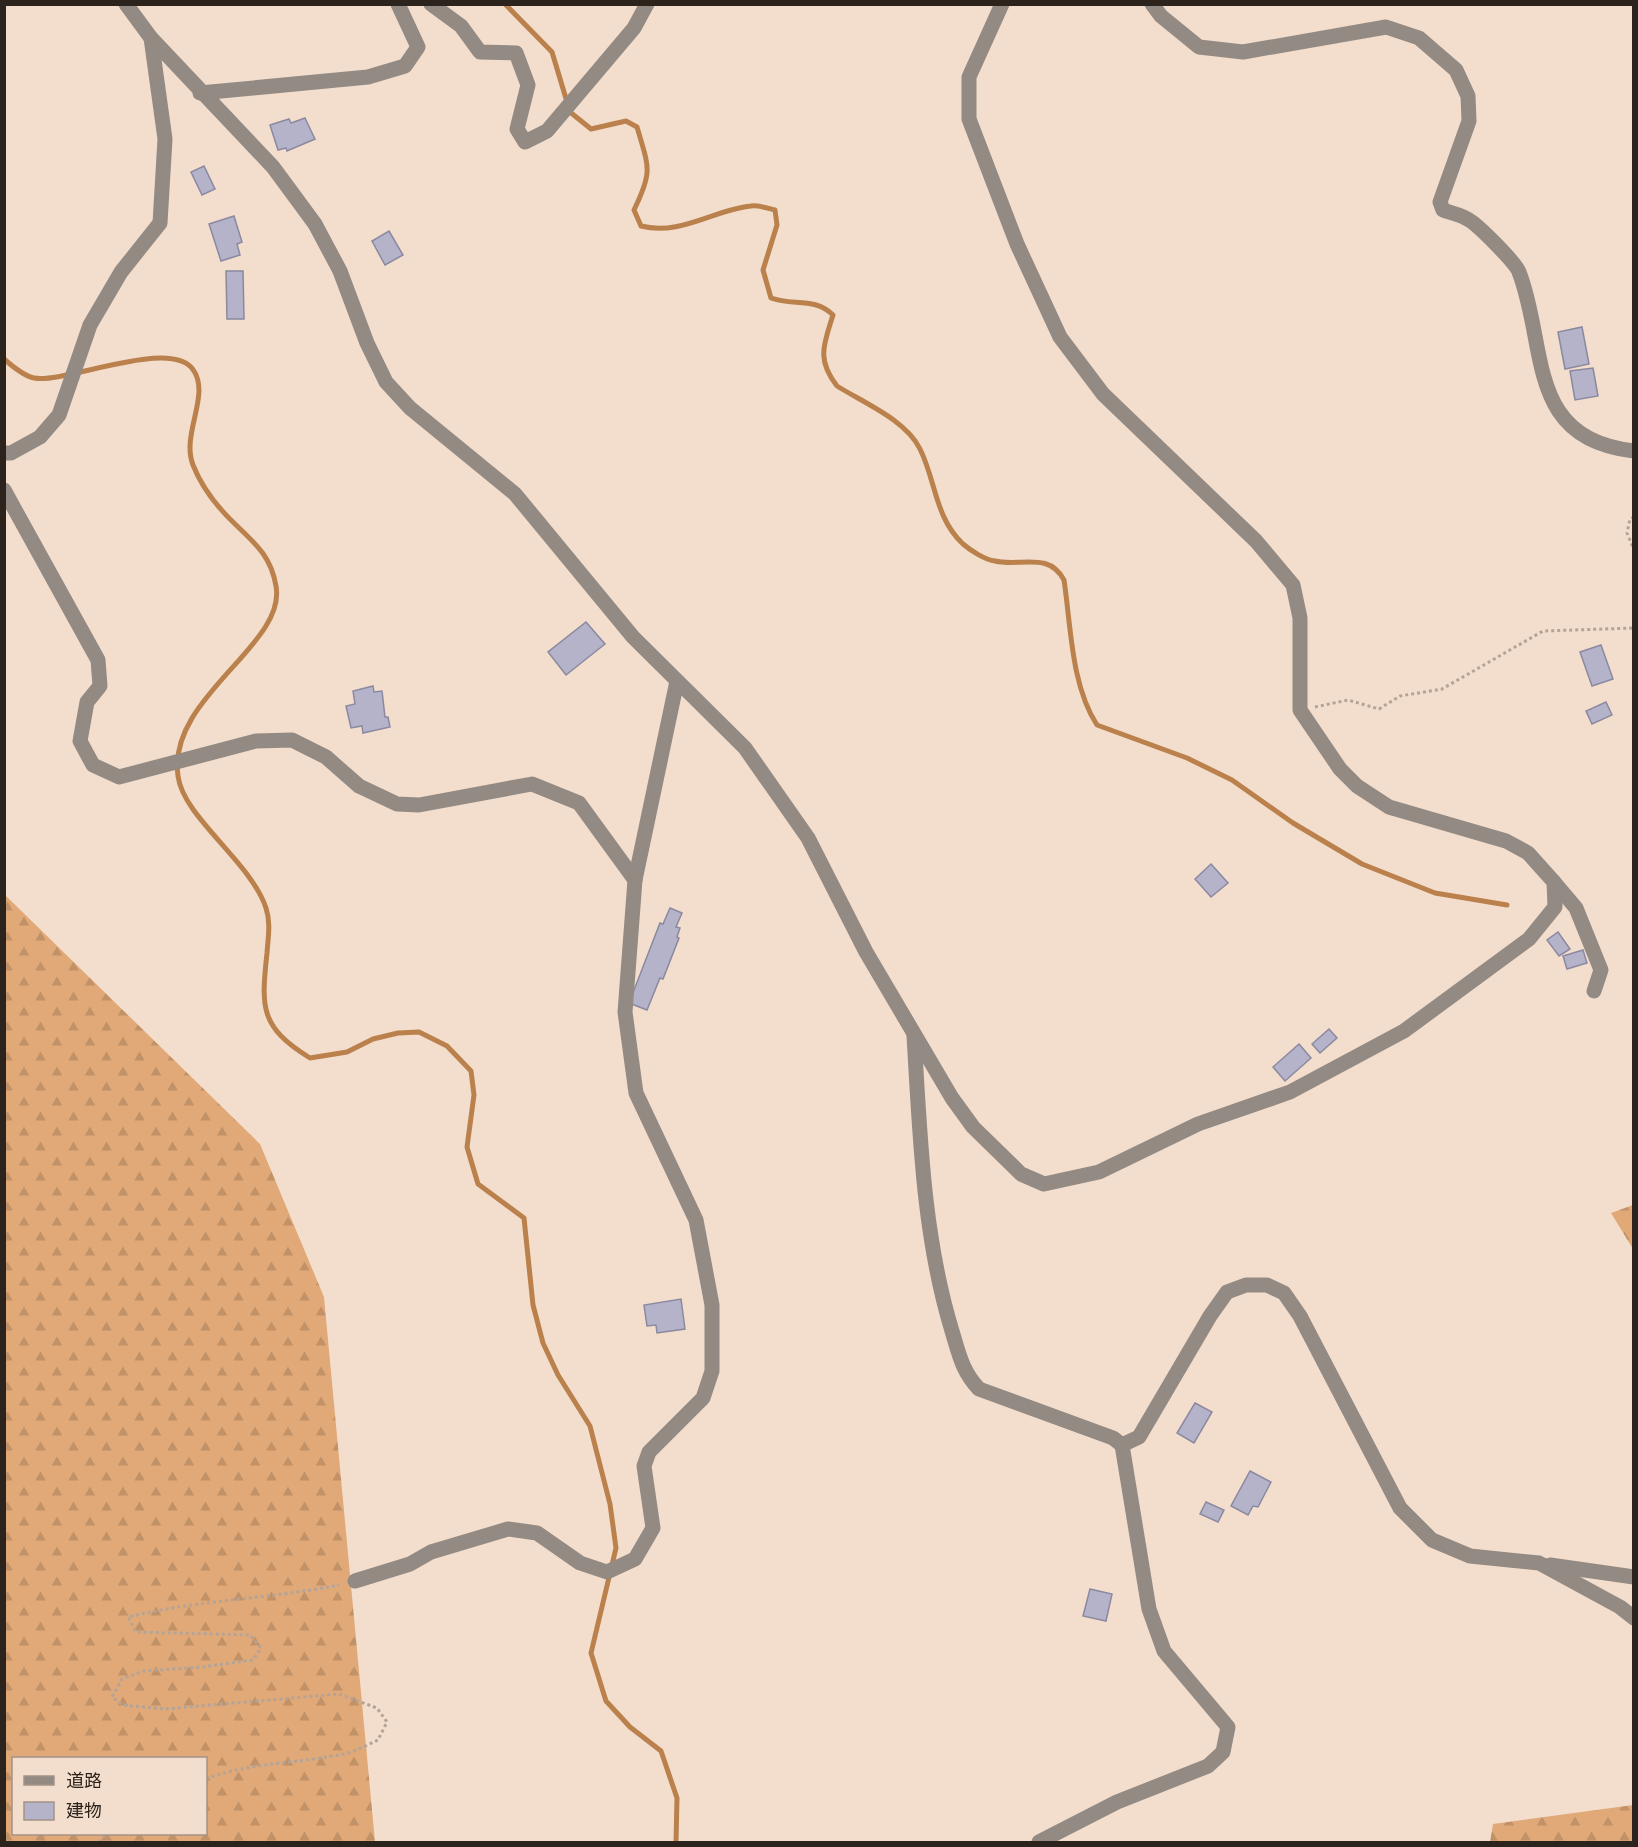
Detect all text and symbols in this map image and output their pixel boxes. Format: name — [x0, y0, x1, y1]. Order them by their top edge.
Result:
legend — [12, 1757, 207, 1835]
text: 道路 — [66, 1770, 102, 1792]
text: 建物 — [66, 1800, 102, 1822]

